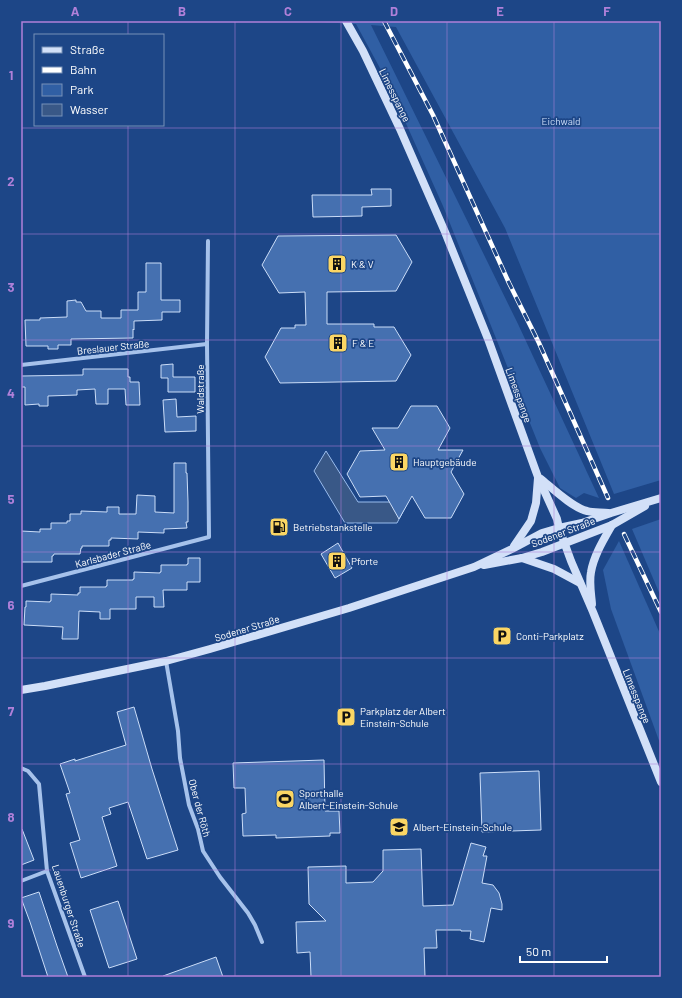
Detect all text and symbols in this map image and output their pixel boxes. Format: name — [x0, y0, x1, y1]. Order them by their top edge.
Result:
text: A — [71, 3, 80, 19]
text: B — [178, 3, 186, 19]
text: C — [284, 3, 292, 19]
text: D — [390, 3, 398, 19]
text: E — [496, 3, 504, 19]
text: F — [603, 3, 611, 19]
legend — [34, 34, 164, 126]
text: Straße — [70, 42, 105, 56]
text: Bahn — [70, 62, 97, 76]
street label: Limesspange — [377, 66, 413, 124]
text: 1 — [9, 67, 13, 83]
text: Park — [70, 82, 94, 96]
text: Wasser — [70, 102, 109, 116]
park label: Eichwald — [541, 115, 581, 127]
text: 2 — [7, 173, 15, 189]
building icon: K & V — [326, 253, 348, 275]
place label: K & V — [351, 258, 374, 270]
text: 3 — [7, 279, 15, 295]
building icon: F & E — [327, 332, 349, 354]
street label: Breslauer Straße — [76, 337, 150, 357]
place label: F & E — [352, 337, 374, 349]
street label: Waldstraße — [194, 364, 206, 414]
street label: Limesspange — [503, 366, 535, 424]
text: 4 — [7, 385, 15, 401]
building icon: Hauptgebäude — [388, 451, 410, 473]
place label: Hauptgebäude — [413, 456, 477, 468]
text: 5 — [7, 491, 15, 507]
street label: Sodener Straße — [529, 514, 597, 550]
fuel station icon: Betriebstankstelle — [268, 516, 290, 538]
place label: Betriebstankstelle — [293, 521, 373, 533]
street label: Karlsbader Straße — [74, 538, 152, 570]
building icon: Pforte — [326, 550, 348, 572]
place label: Pforte — [351, 555, 378, 567]
text: 6 — [8, 597, 15, 613]
street label: Sodener Straße — [213, 612, 281, 644]
parking icon: Conti-Parkplatz — [491, 625, 513, 647]
place label: Conti-Parkplatz — [516, 630, 584, 642]
street label: Limesspange — [621, 667, 653, 725]
text: 7 — [8, 703, 15, 719]
place label: Parkplatz der Albert Einstein-Schule — [360, 705, 446, 729]
parking icon: Parkplatz der Albert Einstein-Schule — [335, 706, 357, 728]
street label: Ober der Röth — [187, 778, 213, 838]
place label: Sporthalle Albert-Einstein-Schule — [299, 787, 398, 811]
sports icon: Sporthalle Albert-Einstein-Schule — [274, 788, 296, 810]
text: 8 — [7, 809, 15, 825]
school or university icon: Albert-Einstein-Schule — [388, 816, 410, 838]
place label: Albert-Einstein-Schule — [413, 821, 512, 833]
street label: Lauenburger Straße — [50, 863, 88, 949]
text: 9 — [8, 915, 15, 931]
scale bar — [520, 938, 607, 964]
text: 50 m — [526, 944, 551, 958]

